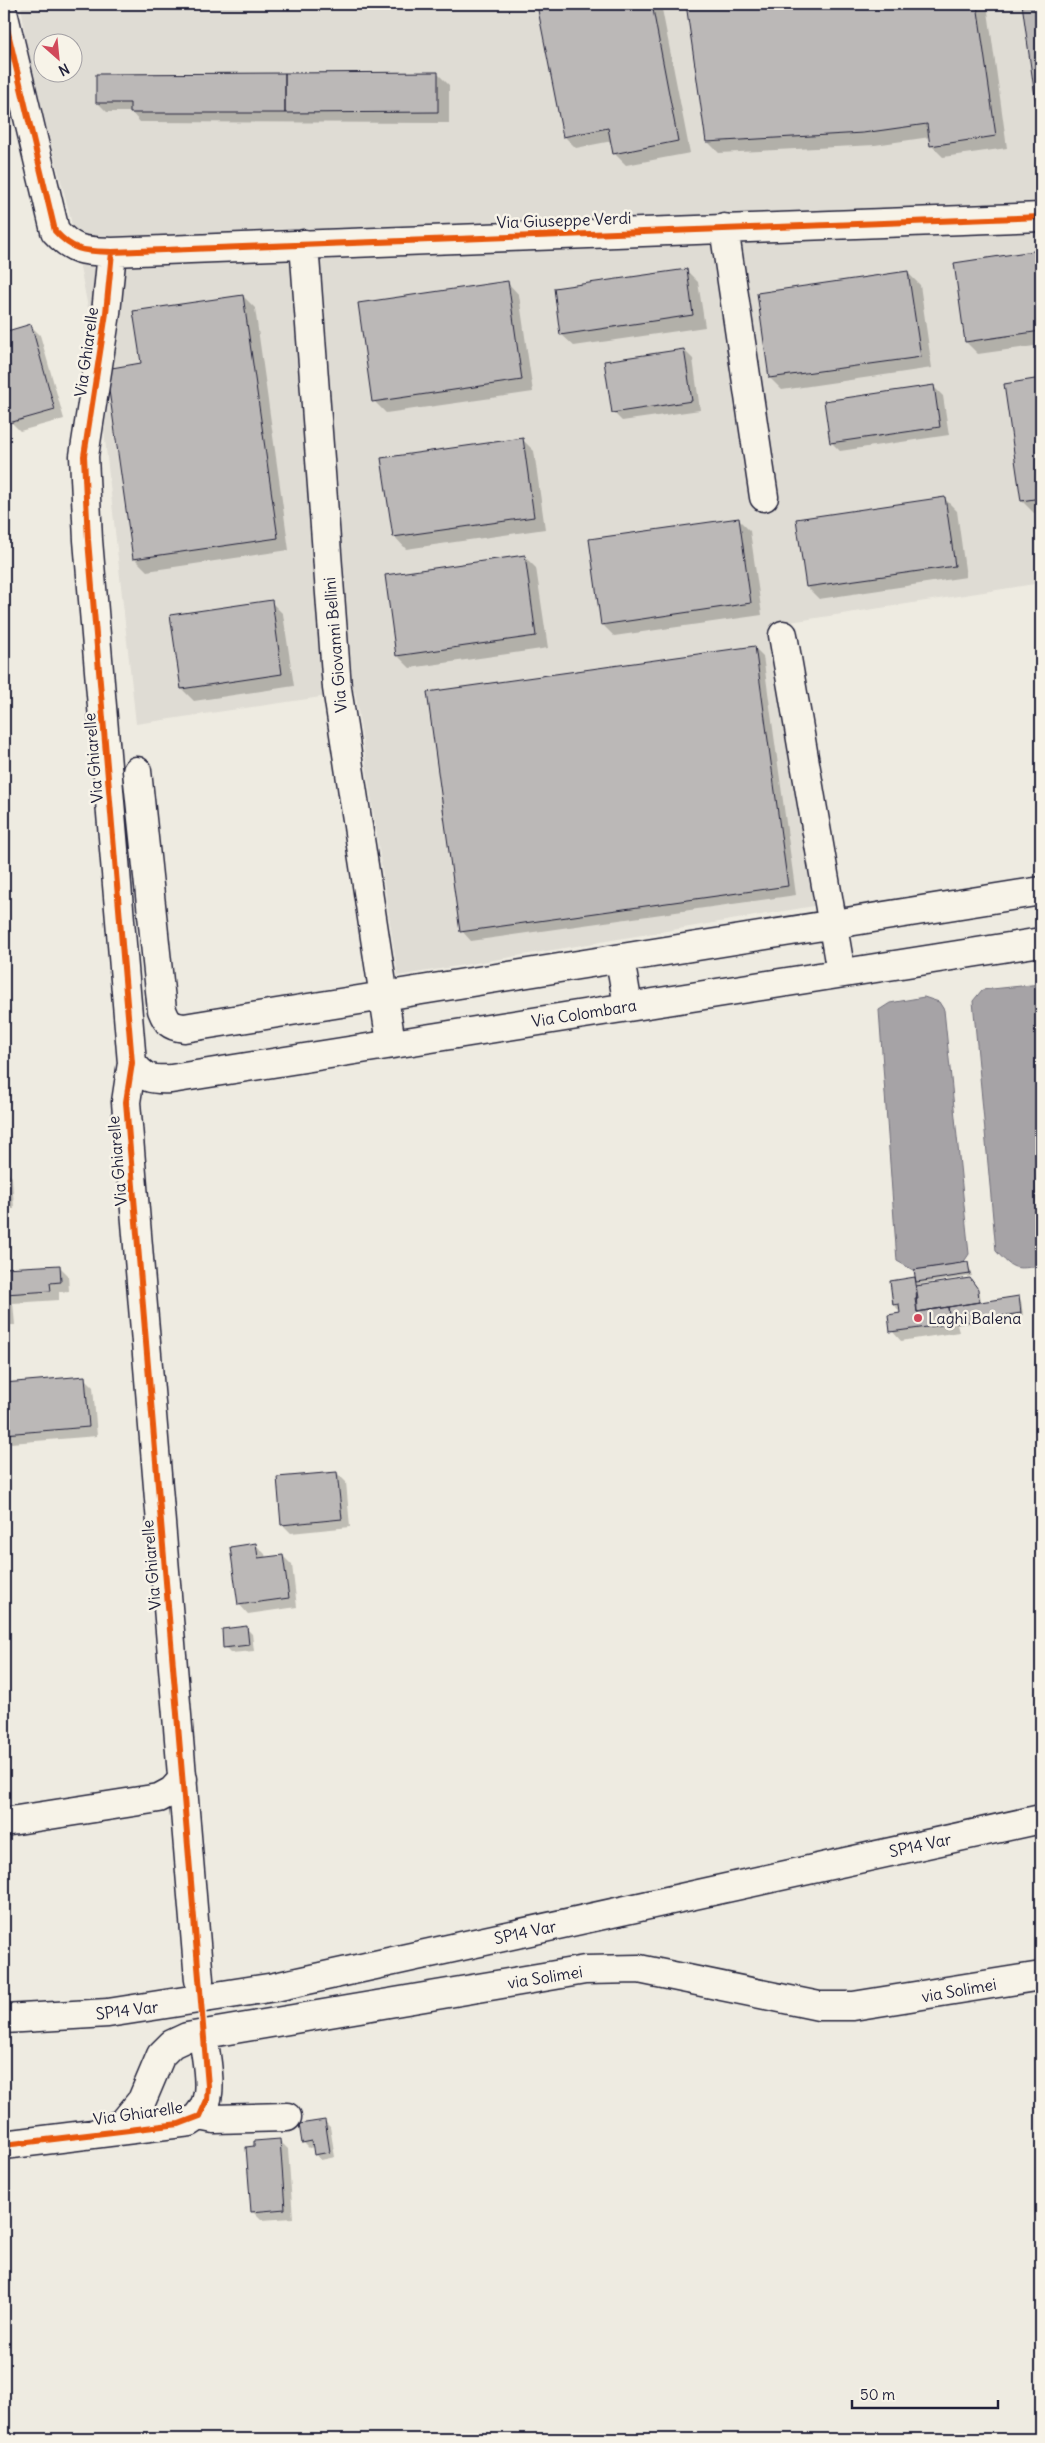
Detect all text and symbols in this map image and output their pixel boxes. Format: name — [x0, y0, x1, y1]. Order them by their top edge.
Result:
north arrow — [32, 32, 82, 82]
text: N — [56, 59, 72, 80]
street label: Via Giuseppe Verdi — [496, 208, 632, 232]
street label: Via Ghiarelle — [70, 306, 102, 398]
street label: Via Giovanni Bellini — [319, 576, 351, 714]
street label: Via Ghiarelle — [79, 712, 107, 804]
street label: Via Colombara — [530, 995, 638, 1031]
street label: Via Ghiarelle — [103, 1115, 131, 1207]
place label: Laghi Balena — [928, 1308, 1021, 1328]
marker: Laghi Balena — [912, 1312, 924, 1324]
street label: Via Ghiarelle — [137, 1519, 165, 1611]
street label: SP14 Var — [887, 1829, 953, 1861]
street label: SP14 Var — [492, 1916, 558, 1948]
street label: via Solimei — [506, 1961, 584, 1993]
street label: via Solimei — [920, 1974, 998, 2006]
street label: SP14 Var — [95, 1996, 160, 2024]
street label: Via Ghiarelle — [92, 2097, 184, 2129]
scale bar — [852, 2378, 999, 2410]
text: 50 m — [860, 2385, 895, 2404]

